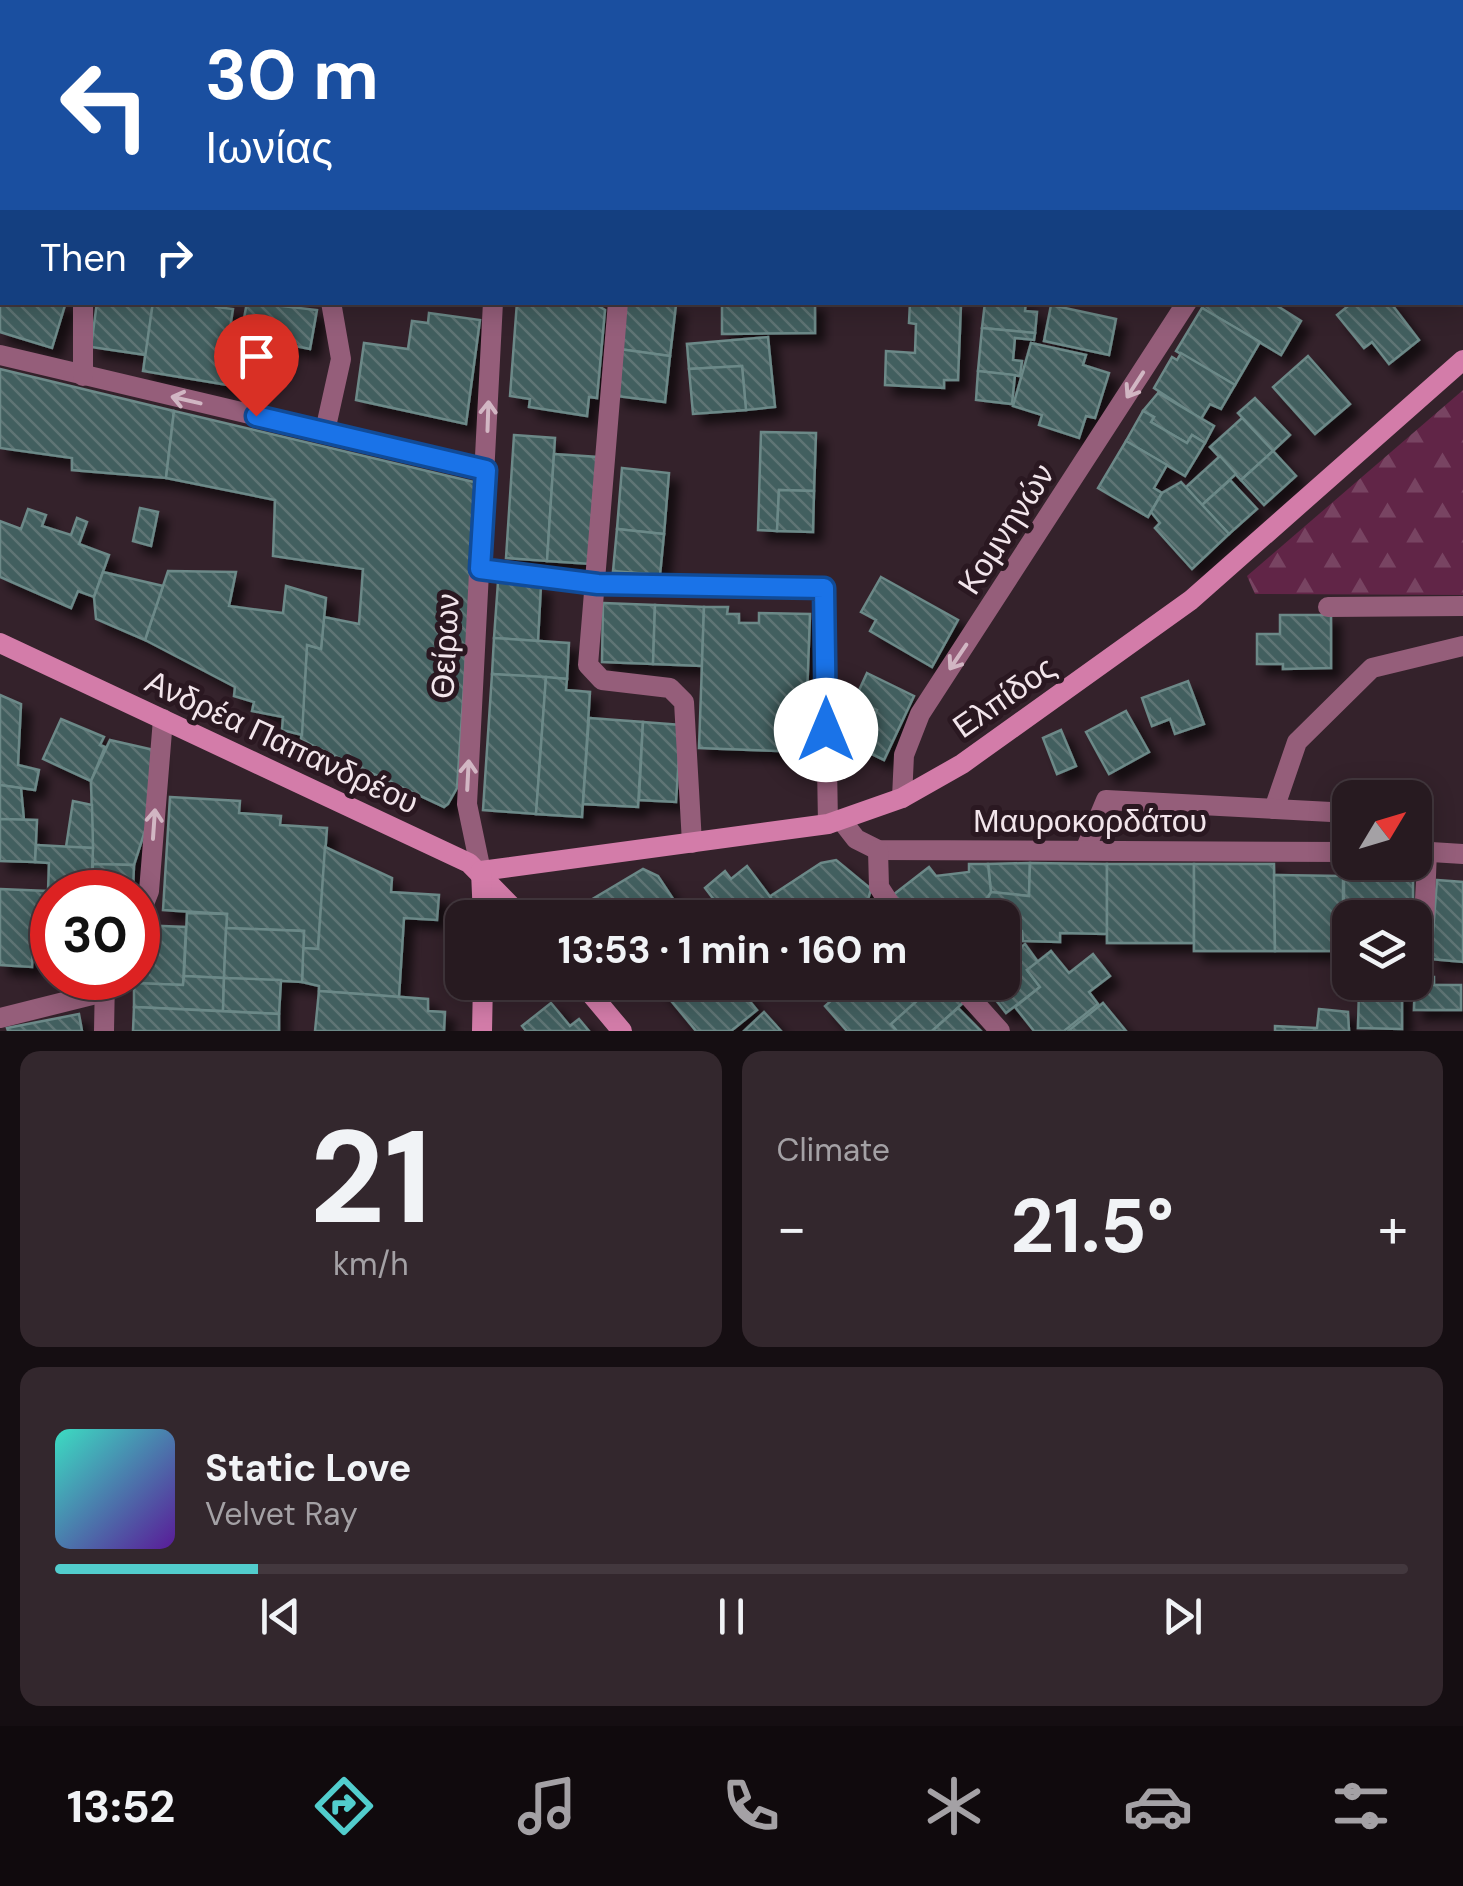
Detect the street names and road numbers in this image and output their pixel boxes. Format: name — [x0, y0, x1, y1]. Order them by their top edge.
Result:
street label: Κομνηνών — [948, 456, 1064, 602]
street label: Θείρων — [421, 592, 469, 700]
street label: Ελπίδος — [944, 646, 1064, 748]
street label: Ανδρέα Παπανδρέου — [139, 660, 425, 824]
street label: Μαυροκορδάτου — [973, 800, 1207, 842]

